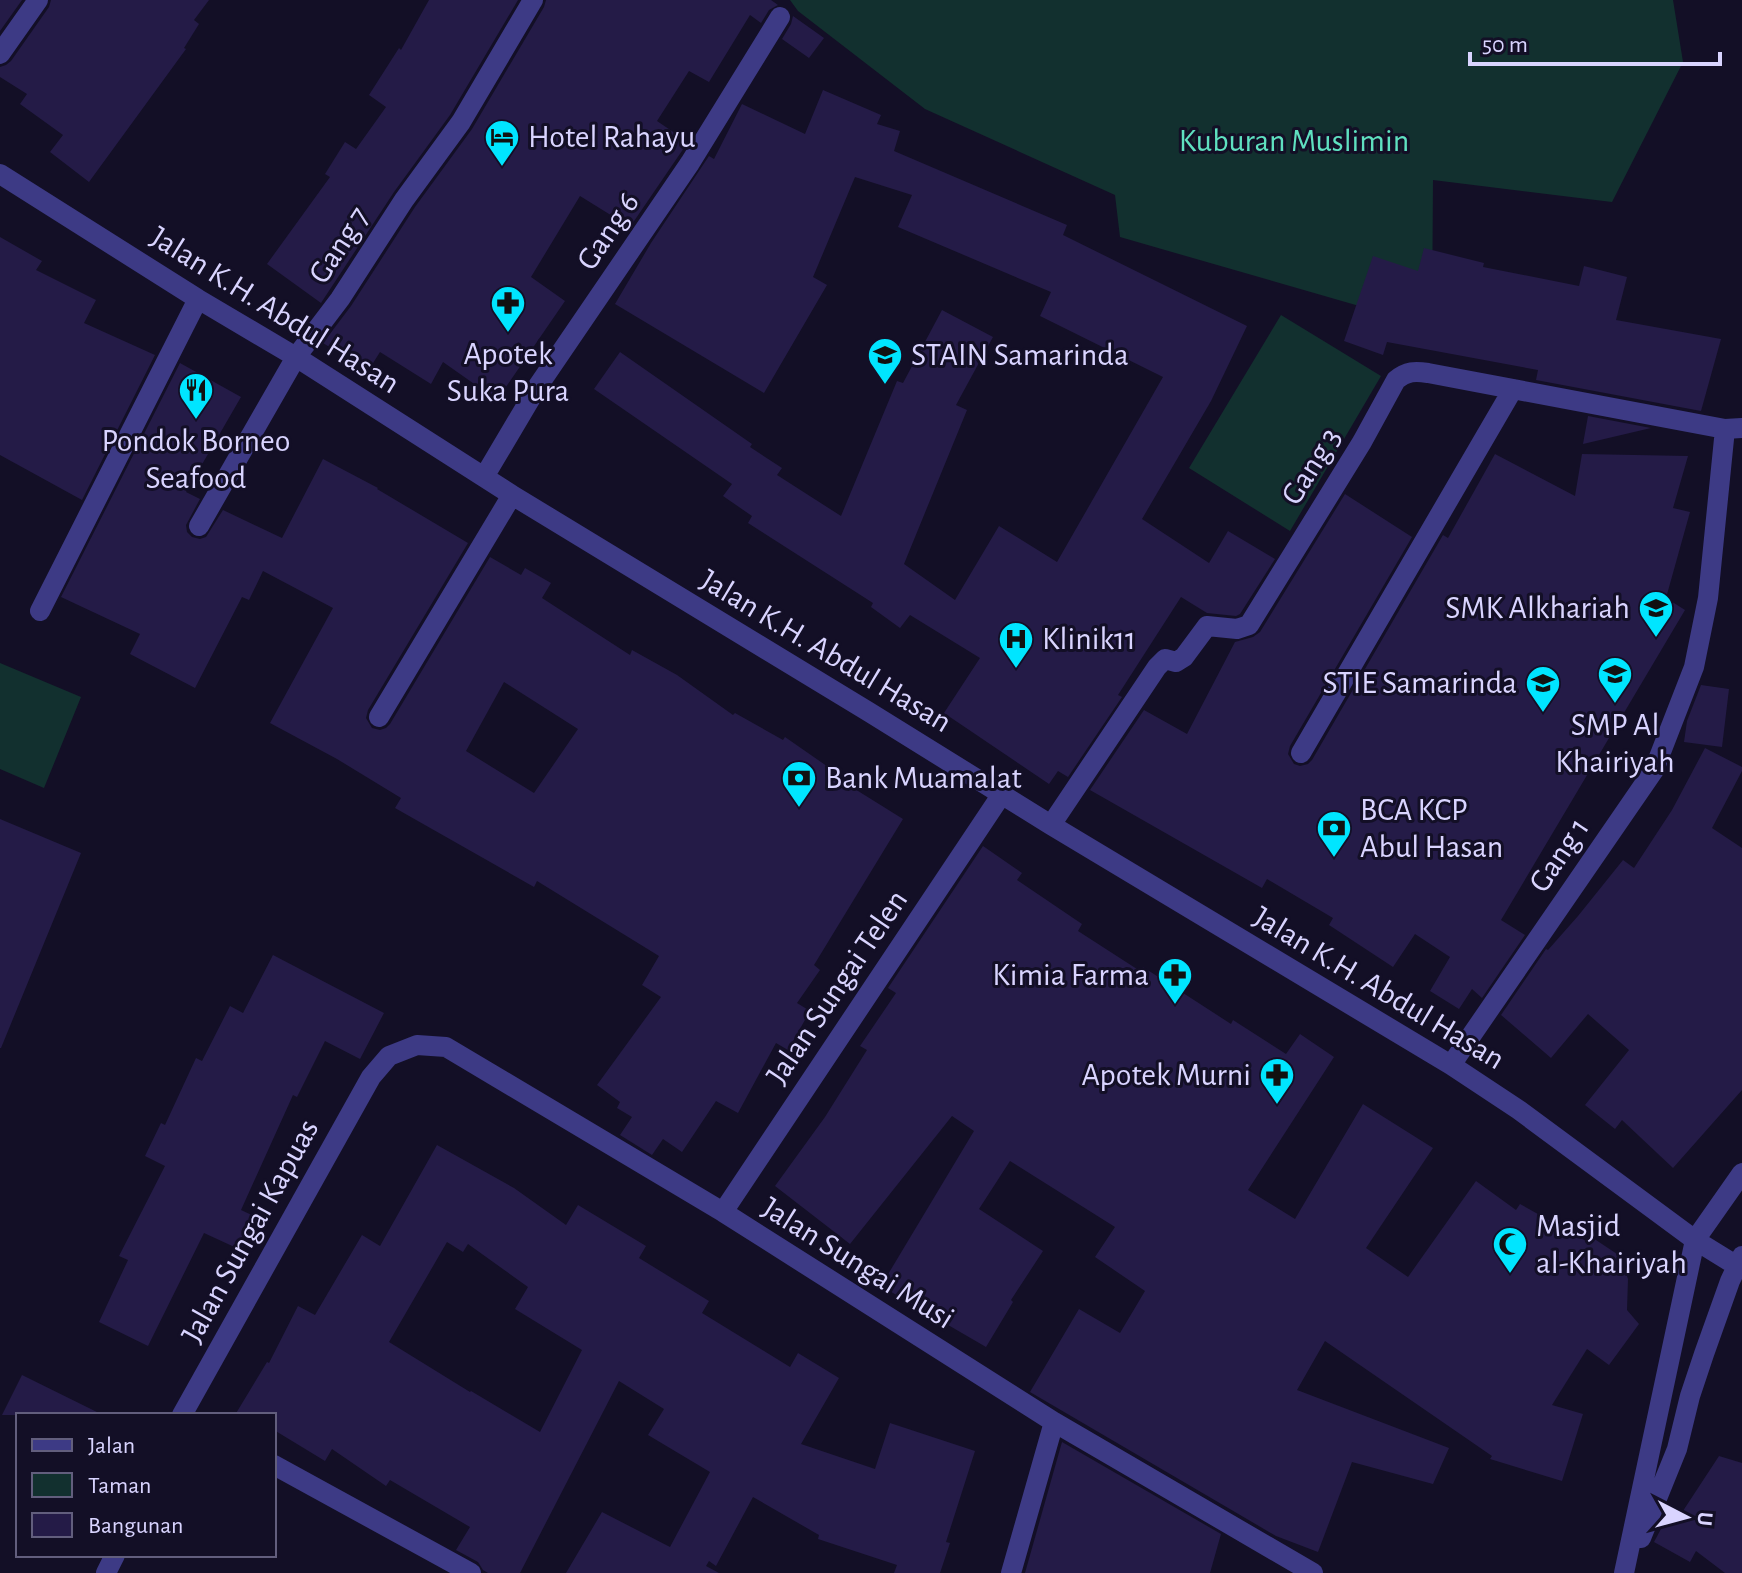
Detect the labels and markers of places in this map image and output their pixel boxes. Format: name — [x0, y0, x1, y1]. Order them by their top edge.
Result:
hotel icon: Hotel Rahayu — [483, 118, 521, 168]
place label: Hotel Rahayu — [528, 121, 696, 153]
pharmacy icon: Apotek Suka Pura — [489, 284, 527, 334]
school or university icon: STAIN Samarinda — [866, 336, 904, 386]
place label: Apotek Suka Pura — [447, 338, 569, 407]
place label: STAIN Samarinda — [911, 339, 1129, 371]
restaurant icon: Pondok Borneo Seafood — [177, 371, 215, 421]
place label: Pondok Borneo Seafood — [102, 425, 290, 494]
school or university icon: SMK Alkhariah — [1637, 589, 1675, 639]
place label: SMK Alkhariah — [1445, 592, 1630, 624]
hospital icon: Klinik11 — [997, 620, 1035, 670]
place label: Klinik11 — [1042, 623, 1136, 655]
school or university icon: SMP Al Khairiyah — [1596, 655, 1634, 705]
school or university icon: STIE Samarinda — [1524, 664, 1562, 714]
place label: STIE Samarinda — [1323, 667, 1517, 699]
place label: SMP Al Khairiyah — [1555, 709, 1675, 778]
bank icon: Bank Muamalat — [780, 759, 818, 809]
place label: Bank Muamalat — [825, 762, 1022, 794]
place label: BCA KCP Abul Hasan — [1360, 794, 1503, 863]
bank icon: BCA KCP Abul Hasan — [1315, 809, 1353, 859]
pharmacy icon: Kimia Farma — [1156, 956, 1194, 1006]
place label: Kimia Farma — [992, 959, 1149, 991]
pharmacy icon: Apotek Murni — [1258, 1056, 1296, 1106]
place label: Apotek Murni — [1082, 1059, 1251, 1091]
place label: Masjid al-Khairiyah — [1536, 1210, 1687, 1279]
mosque icon: Masjid al-Khairiyah — [1491, 1225, 1529, 1275]

